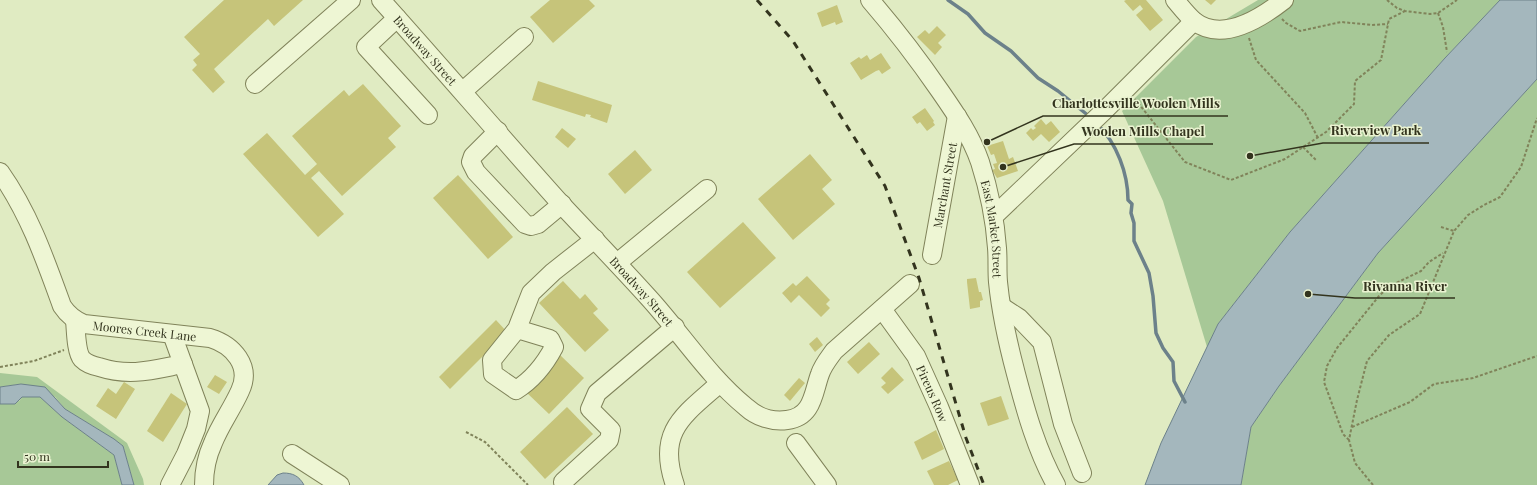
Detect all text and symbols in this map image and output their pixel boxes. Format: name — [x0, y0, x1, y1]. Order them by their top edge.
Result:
street label: Broadway Street — [390, 12, 461, 89]
callout: Charlottesville Woolen Mills — [1043, 91, 1228, 116]
text: Charlottesville Woolen Mills — [1052, 94, 1220, 111]
callout: Riverview Park — [1323, 118, 1429, 143]
callout: Woolen Mills Chapel — [1074, 119, 1213, 144]
text: Riverview Park — [1331, 121, 1422, 138]
text: Woolen Mills Chapel — [1080, 122, 1205, 139]
street label: Marchant Street — [929, 140, 960, 229]
street label: East Market Street — [978, 178, 1006, 279]
street label: Broadway Street — [607, 253, 678, 330]
callout: Rivanna River — [1355, 273, 1455, 298]
text: Rivanna River — [1363, 277, 1447, 294]
street label: Moores Creek Lane — [92, 317, 197, 344]
street label: Pireus Row — [913, 362, 952, 425]
scale bar — [18, 443, 108, 469]
text: 50 m — [24, 448, 50, 464]

